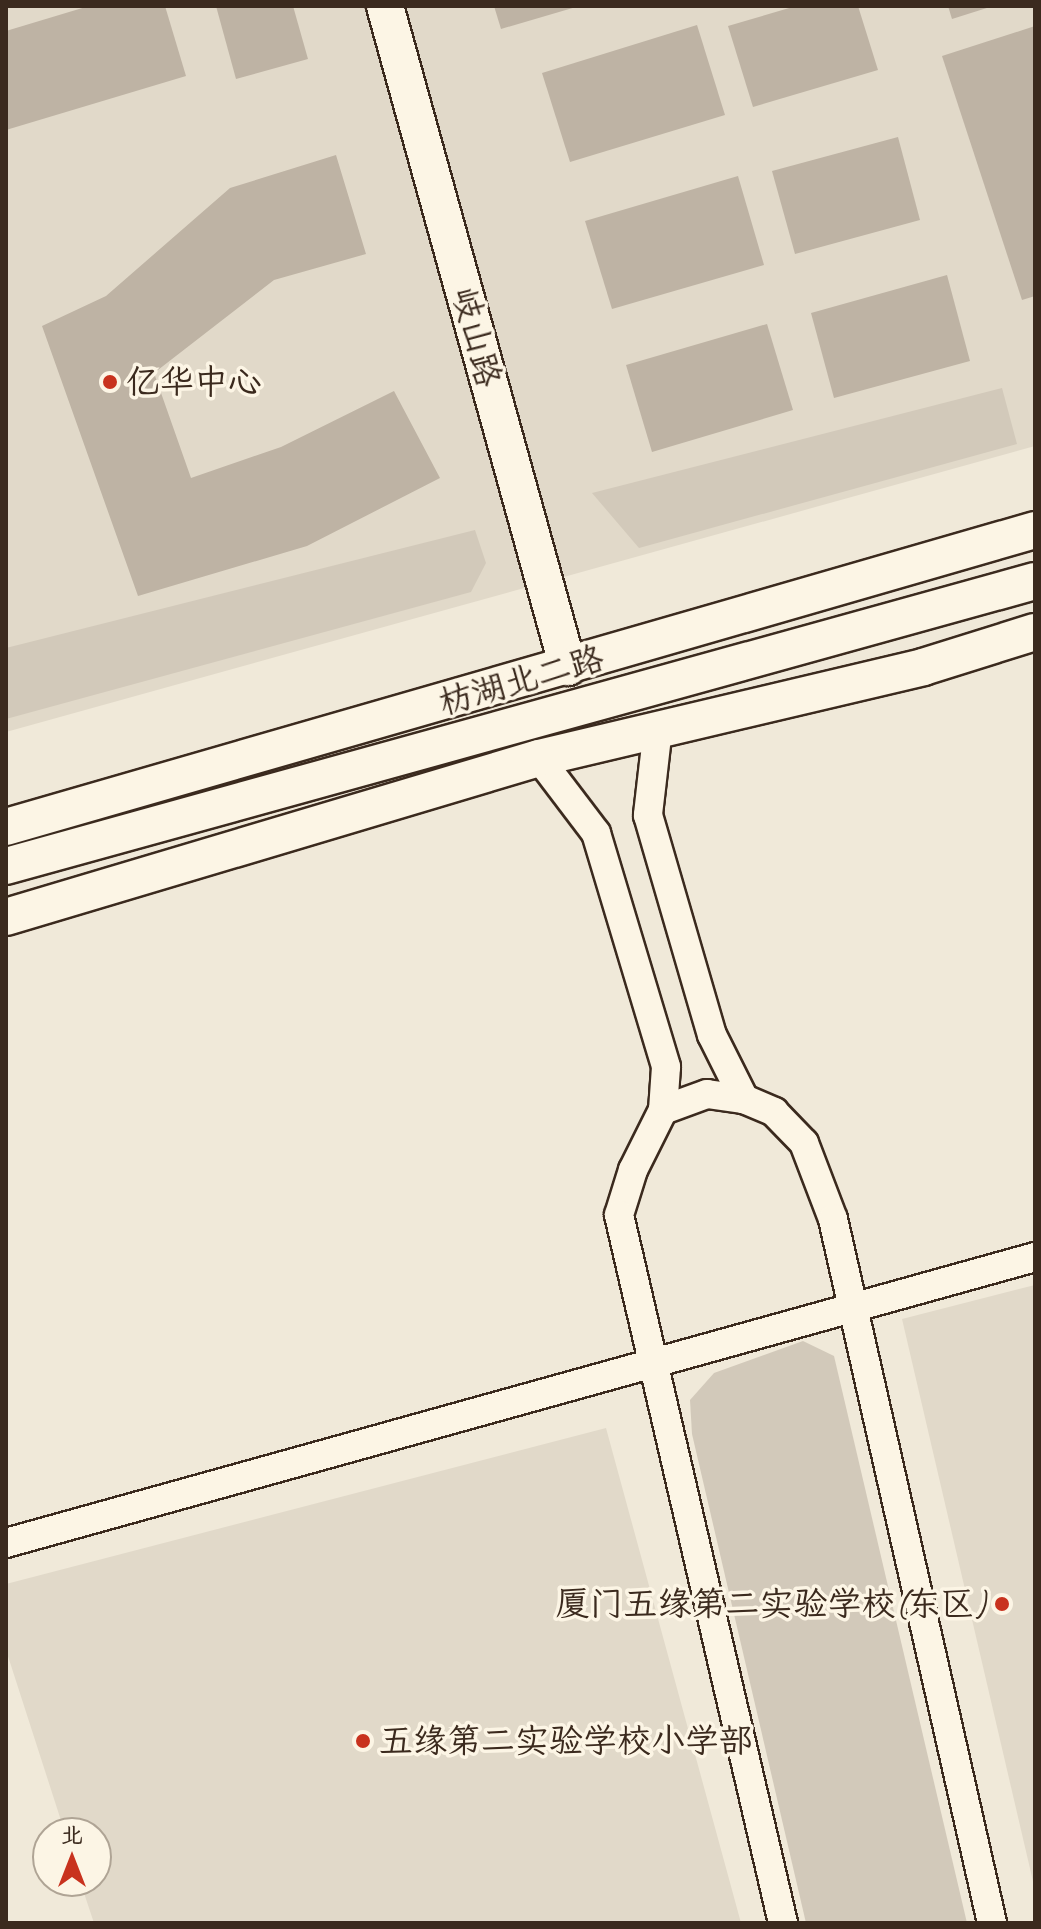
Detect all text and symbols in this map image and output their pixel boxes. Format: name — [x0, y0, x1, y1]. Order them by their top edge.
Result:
street label: 岐山路 — [444, 282, 510, 392]
place label: 亿华中心 — [126, 362, 262, 402]
marker: 亿华中心 — [101, 373, 119, 391]
street label: 枋湖北二路 — [434, 637, 608, 723]
place label: 厦门五缘第二实验学校(东区) — [556, 1584, 986, 1624]
marker: 厦门五缘第二实验学校(东区) — [993, 1595, 1011, 1613]
place label: 五缘第二实验学校小学部 — [379, 1721, 753, 1761]
marker: 五缘第二实验学校小学部 — [354, 1732, 372, 1750]
north arrow — [32, 1817, 112, 1897]
text: 北 — [61, 1821, 83, 1849]

